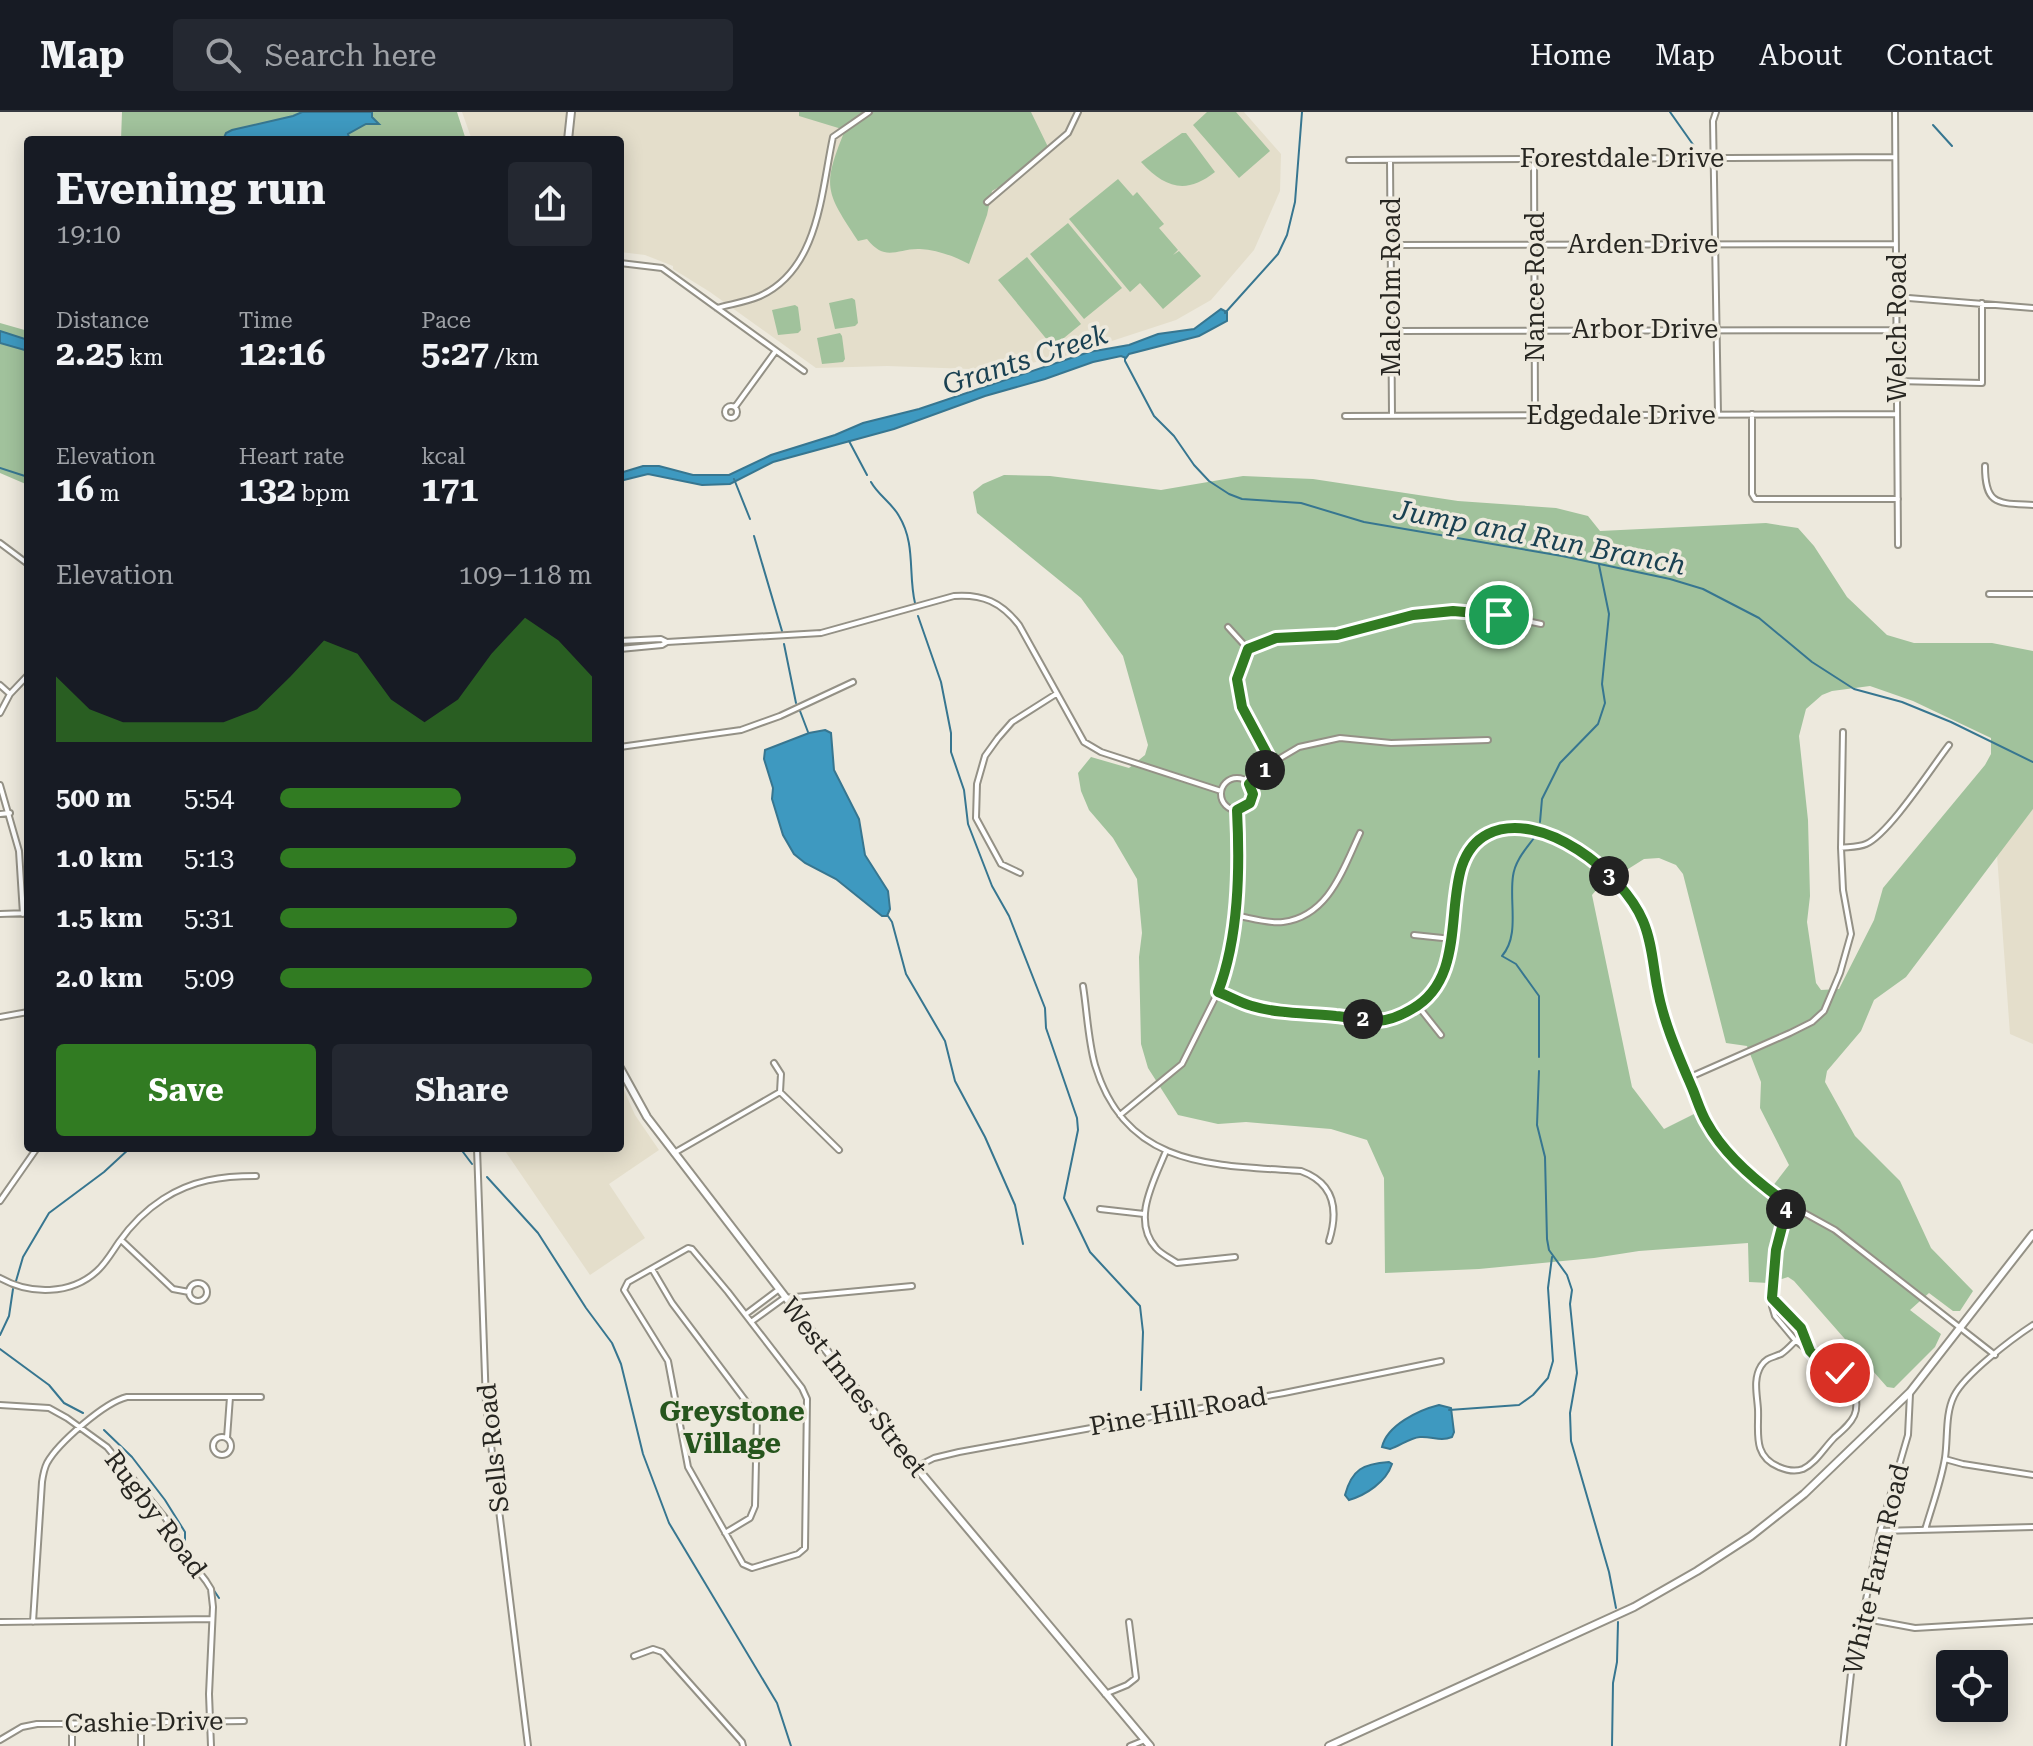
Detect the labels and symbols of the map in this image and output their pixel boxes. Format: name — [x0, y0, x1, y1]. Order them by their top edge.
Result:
street label: Forestdale Drive — [1520, 143, 1724, 173]
street label: Malcolm Road — [1376, 197, 1406, 377]
street label: Nance Road — [1520, 211, 1550, 362]
street label: Arden Drive — [1568, 229, 1718, 259]
street label: Welch Road — [1882, 253, 1912, 403]
street label: Arbor Drive — [1572, 314, 1718, 344]
water label: Grants Creek — [938, 317, 1113, 402]
street label: Edgedale Drive — [1526, 400, 1716, 430]
water label: Jump and Run Branch — [1390, 493, 1688, 582]
pin — [1465, 581, 1533, 649]
pin: 1 — [1245, 750, 1285, 790]
pin: 3 — [1589, 856, 1629, 896]
pin: 2 — [1343, 999, 1383, 1039]
pin: 4 — [1766, 1189, 1806, 1229]
street label: West Innes Street — [775, 1291, 933, 1483]
pin — [1806, 1339, 1874, 1407]
street label: Pine Hill Road — [1087, 1381, 1269, 1441]
street label: Sells Road — [471, 1382, 515, 1514]
district label: Greystone Village — [659, 1395, 805, 1460]
street label: Rugby Road — [99, 1445, 214, 1583]
street label: White Farm Road — [1837, 1460, 1915, 1677]
street label: Cashie Drive — [64, 1706, 224, 1738]

